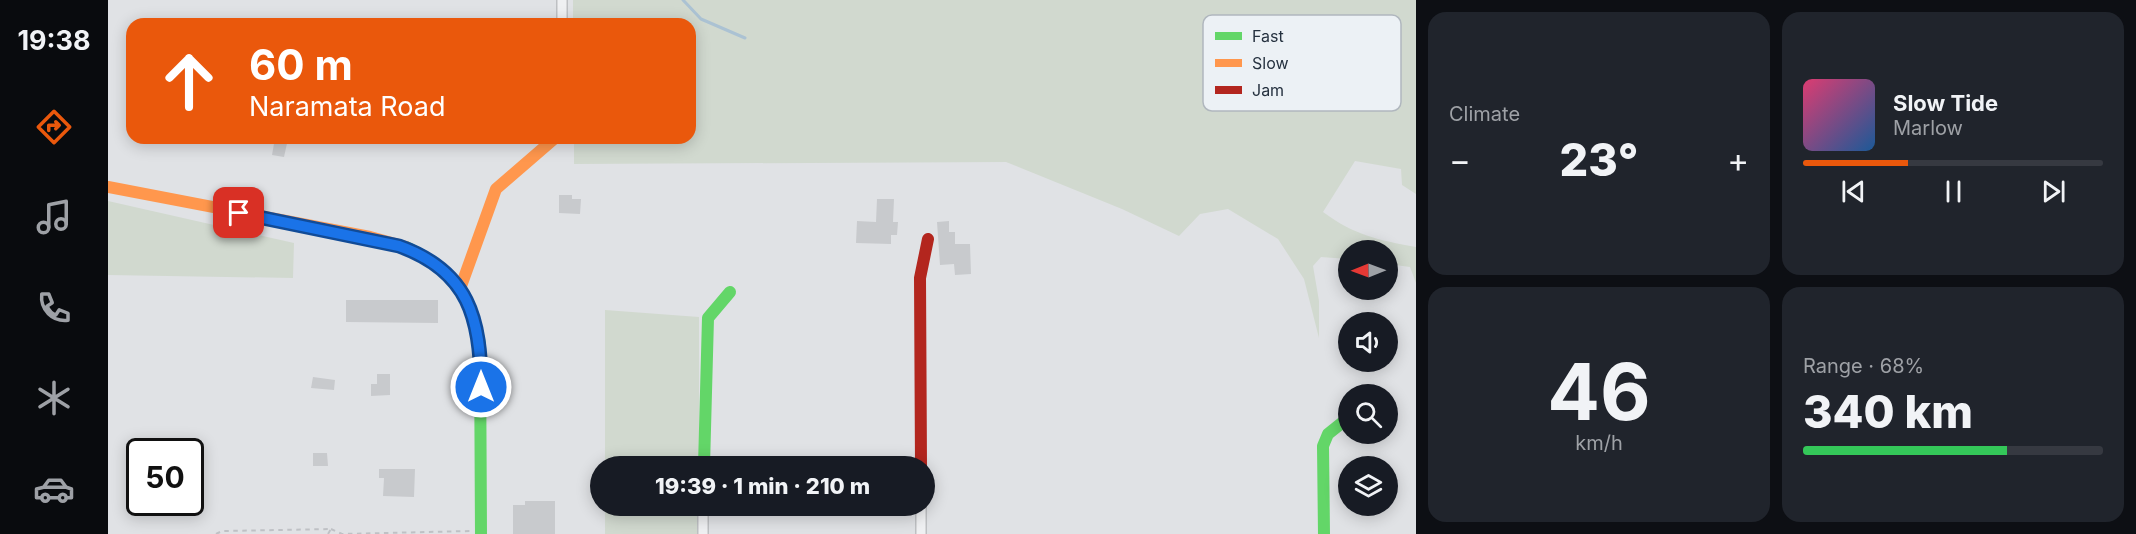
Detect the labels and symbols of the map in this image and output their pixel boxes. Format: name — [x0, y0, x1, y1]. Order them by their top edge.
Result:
legend — [1203, 15, 1401, 111]
text: Fast — [1252, 26, 1284, 46]
text: Slow — [1252, 53, 1289, 73]
text: Jam — [1252, 80, 1284, 100]
pin — [213, 187, 264, 238]
north arrow — [1338, 240, 1398, 300]
position arrow — [449, 355, 513, 419]
speed limit sign: 50 — [126, 438, 204, 516]

